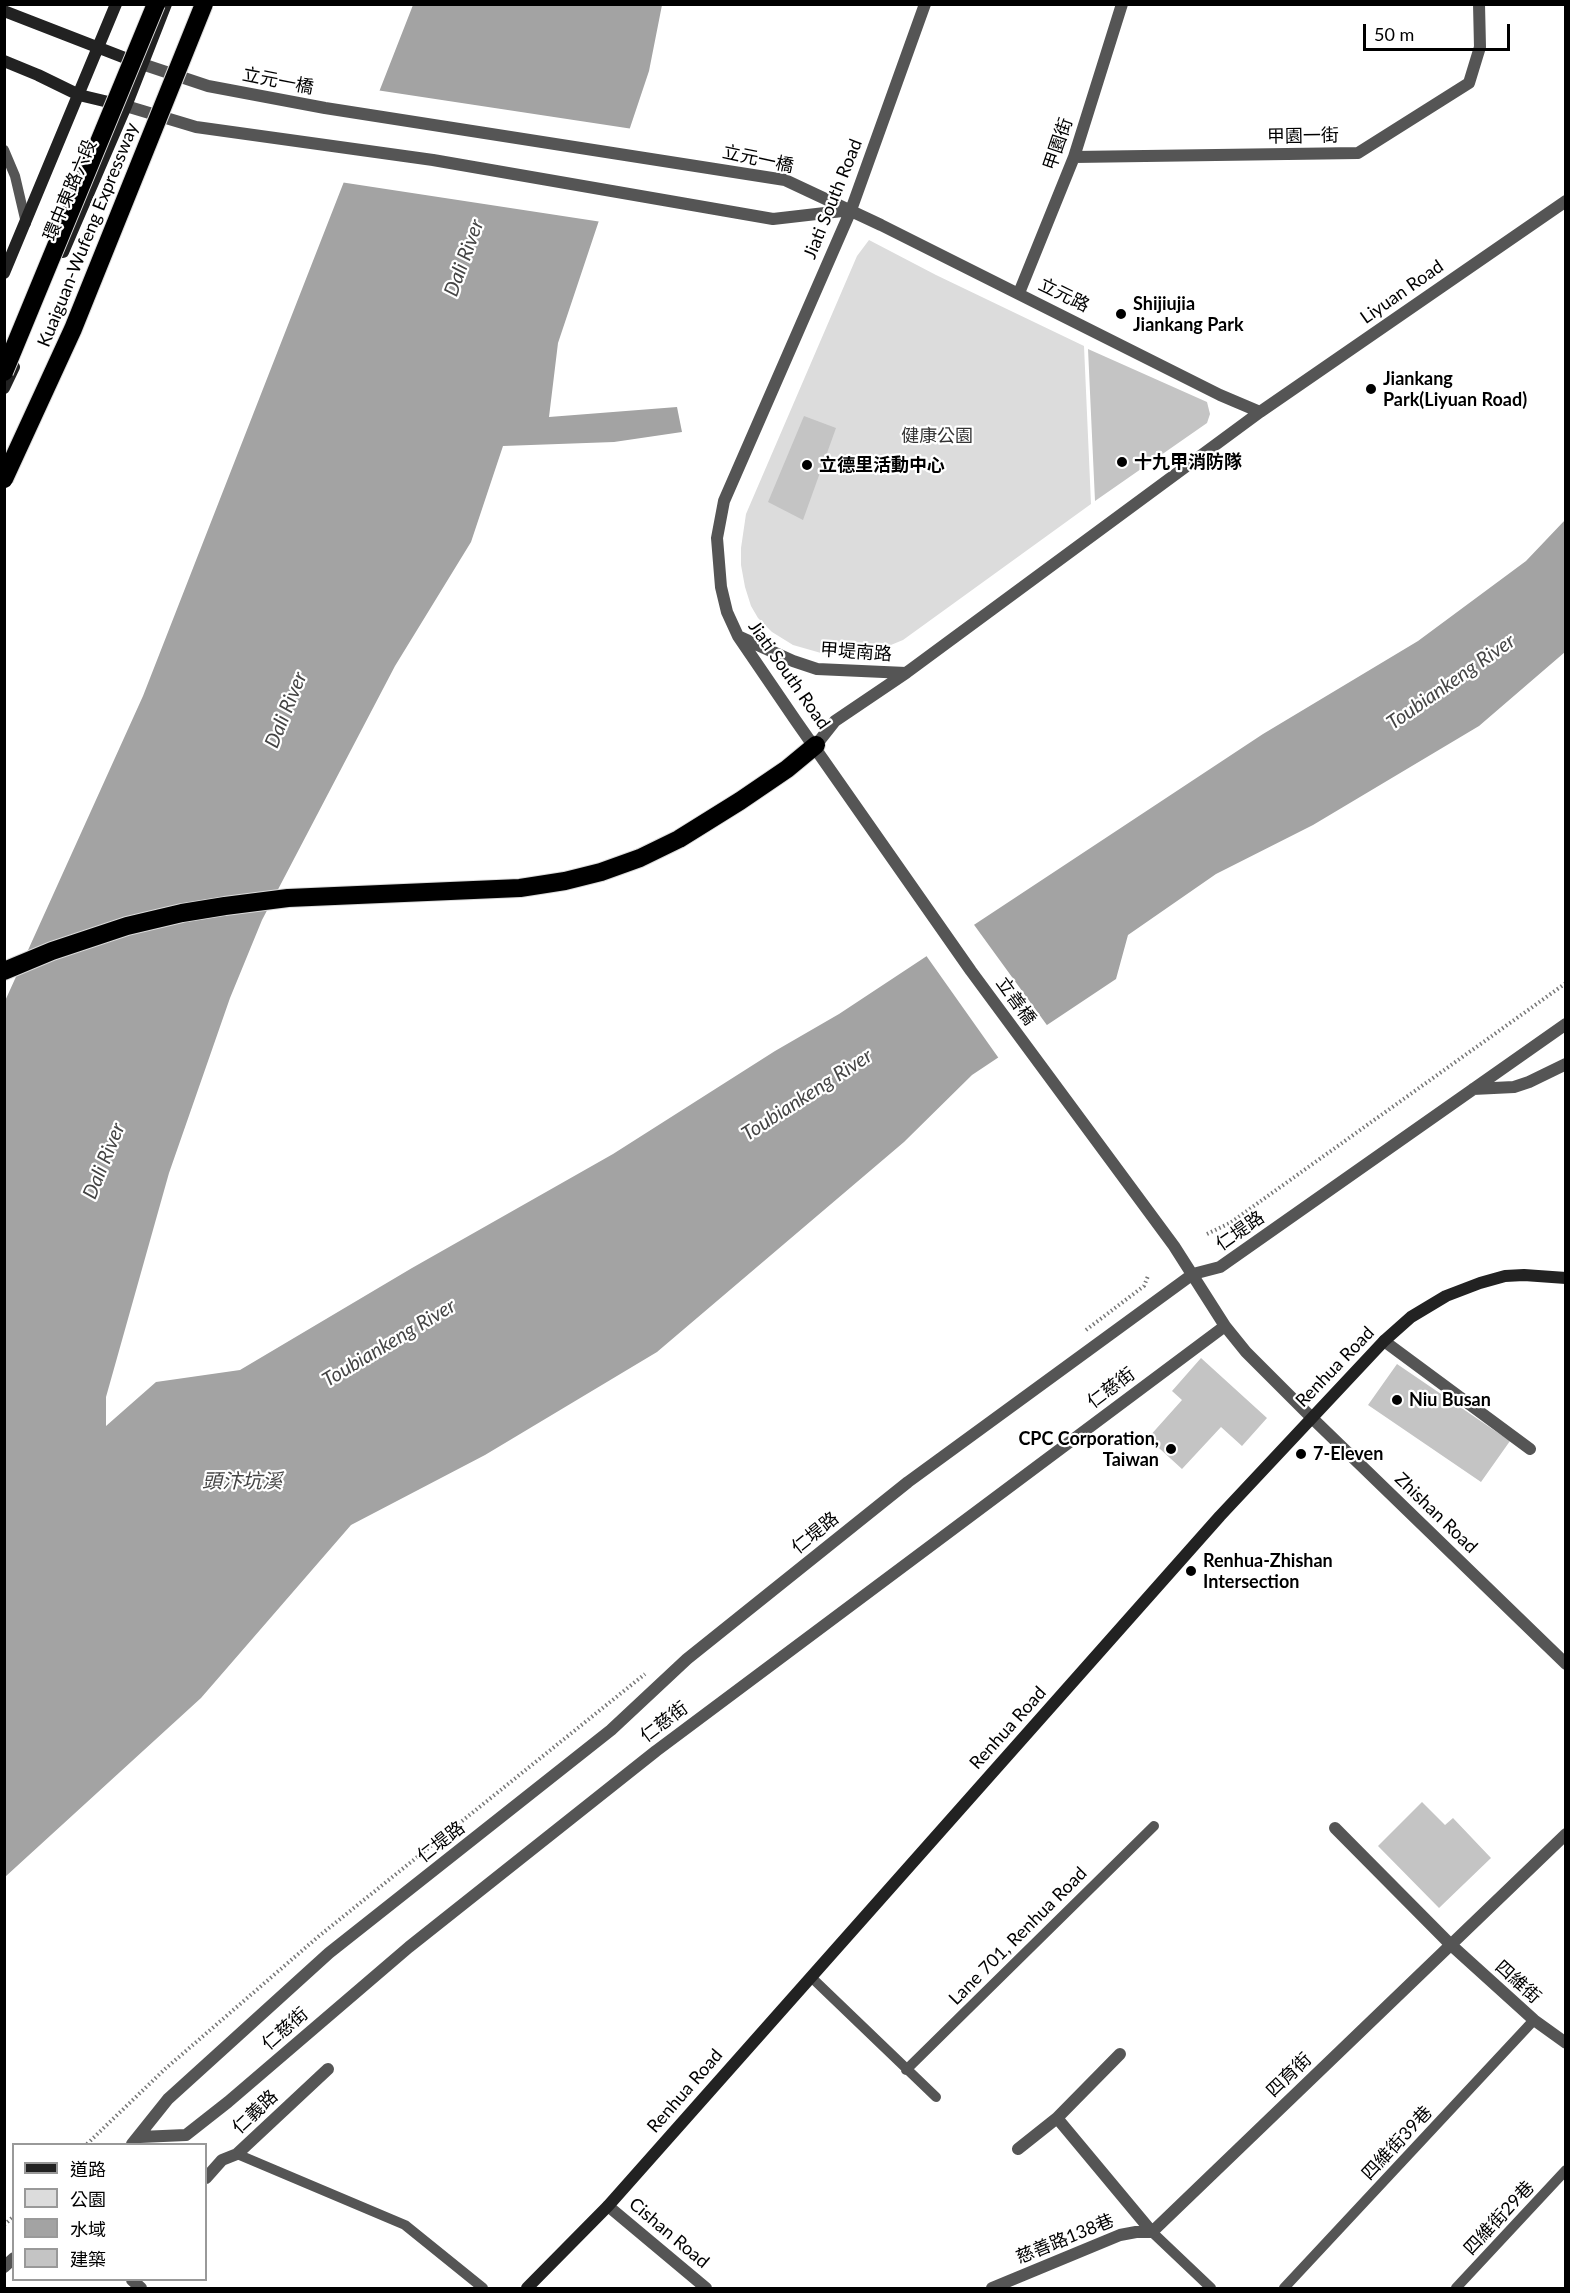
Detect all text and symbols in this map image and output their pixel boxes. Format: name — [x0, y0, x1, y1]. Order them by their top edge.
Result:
scale bar — [1366, 12, 1513, 50]
text: 50 m — [1374, 23, 1414, 45]
street label: 立元一橋 — [241, 64, 315, 98]
street label: 甲園街 — [1039, 115, 1077, 173]
street label: Kuaiguan-Wufeng Expressway — [33, 120, 143, 350]
street label: 甲園一街 — [1267, 125, 1339, 147]
street label: 環中東路六段 — [39, 136, 101, 244]
street label: Jiati South Road — [799, 136, 867, 262]
street label: 立元一橋 — [721, 141, 795, 177]
water label: Dali River — [439, 216, 489, 300]
street label: Liyuan Road — [1356, 256, 1448, 328]
street label: 立元路 — [1035, 273, 1093, 317]
place label: Shijiujia Jiankang Park — [1133, 293, 1244, 336]
marker: Shijiujia Jiankang Park — [1114, 307, 1128, 321]
place label: Jiankang Park(Liyuan Road) — [1383, 368, 1527, 410]
marker: Jiankang Park(Liyuan Road) — [1364, 382, 1378, 396]
park label: 健康公園 — [901, 425, 973, 447]
place label: 十九甲消防隊 — [1134, 451, 1242, 473]
place label: 立德里活動中心 — [819, 454, 945, 476]
marker: 十九甲消防隊 — [1115, 455, 1129, 469]
marker: 立德里活動中心 — [800, 458, 814, 472]
street label: Jiati South Road — [744, 617, 834, 733]
water label: Toubiankeng River — [1382, 629, 1520, 735]
street label: 甲堤南路 — [819, 639, 893, 665]
water label: Dali River — [260, 668, 312, 752]
street label: 立善橋 — [991, 973, 1041, 1029]
water label: Toubiankeng River — [737, 1044, 877, 1146]
water label: Dali River — [78, 1119, 130, 1203]
street label: 仁堤路 — [1212, 1207, 1268, 1255]
water label: Toubiankeng River — [318, 1294, 460, 1392]
street label: Renhua Road — [1291, 1322, 1379, 1412]
street label: 仁慈街 — [1083, 1363, 1139, 1413]
place label: Niu Busan — [1409, 1389, 1491, 1411]
marker: Niu Busan — [1390, 1393, 1404, 1407]
place label: CPC Corporation, Taiwan — [1018, 1428, 1159, 1470]
marker: CPC Corporation, Taiwan — [1164, 1442, 1178, 1456]
place label: 7-Eleven — [1313, 1443, 1383, 1465]
marker: 7-Eleven — [1294, 1447, 1308, 1461]
street label: Zhishan Road — [1390, 1468, 1482, 1558]
water label: 頭汴坑溪 — [202, 1470, 282, 1494]
street label: 仁堤路 — [787, 1508, 843, 1558]
place label: Renhua-Zhishan Intersection — [1203, 1550, 1333, 1592]
marker: Renhua-Zhishan Intersection — [1184, 1564, 1198, 1578]
street label: Renhua Road — [965, 1682, 1051, 1774]
street label: 仁慈街 — [636, 1697, 692, 1747]
street label: 仁堤路 — [413, 1817, 469, 1867]
street label: Lane 701, Renhua Road — [945, 1863, 1091, 2009]
street label: 四維街 — [1491, 1956, 1545, 2008]
street label: 仁慈街 — [258, 2003, 312, 2055]
street label: Renhua Road — [643, 2045, 727, 2137]
street label: 四育街 — [1262, 2048, 1316, 2102]
street label: 仁義路 — [228, 2086, 282, 2138]
street label: 四維街39巷 — [1357, 2102, 1437, 2184]
legend — [12, 2143, 207, 2281]
text: 道路 — [70, 2158, 106, 2180]
street label: 四維街29巷 — [1459, 2177, 1539, 2259]
text: 公園 — [70, 2188, 106, 2210]
street label: Cishan Road — [625, 2193, 713, 2273]
street label: 慈善路138巷 — [1013, 2210, 1117, 2268]
text: 水域 — [70, 2218, 106, 2240]
text: 建築 — [70, 2248, 106, 2270]

